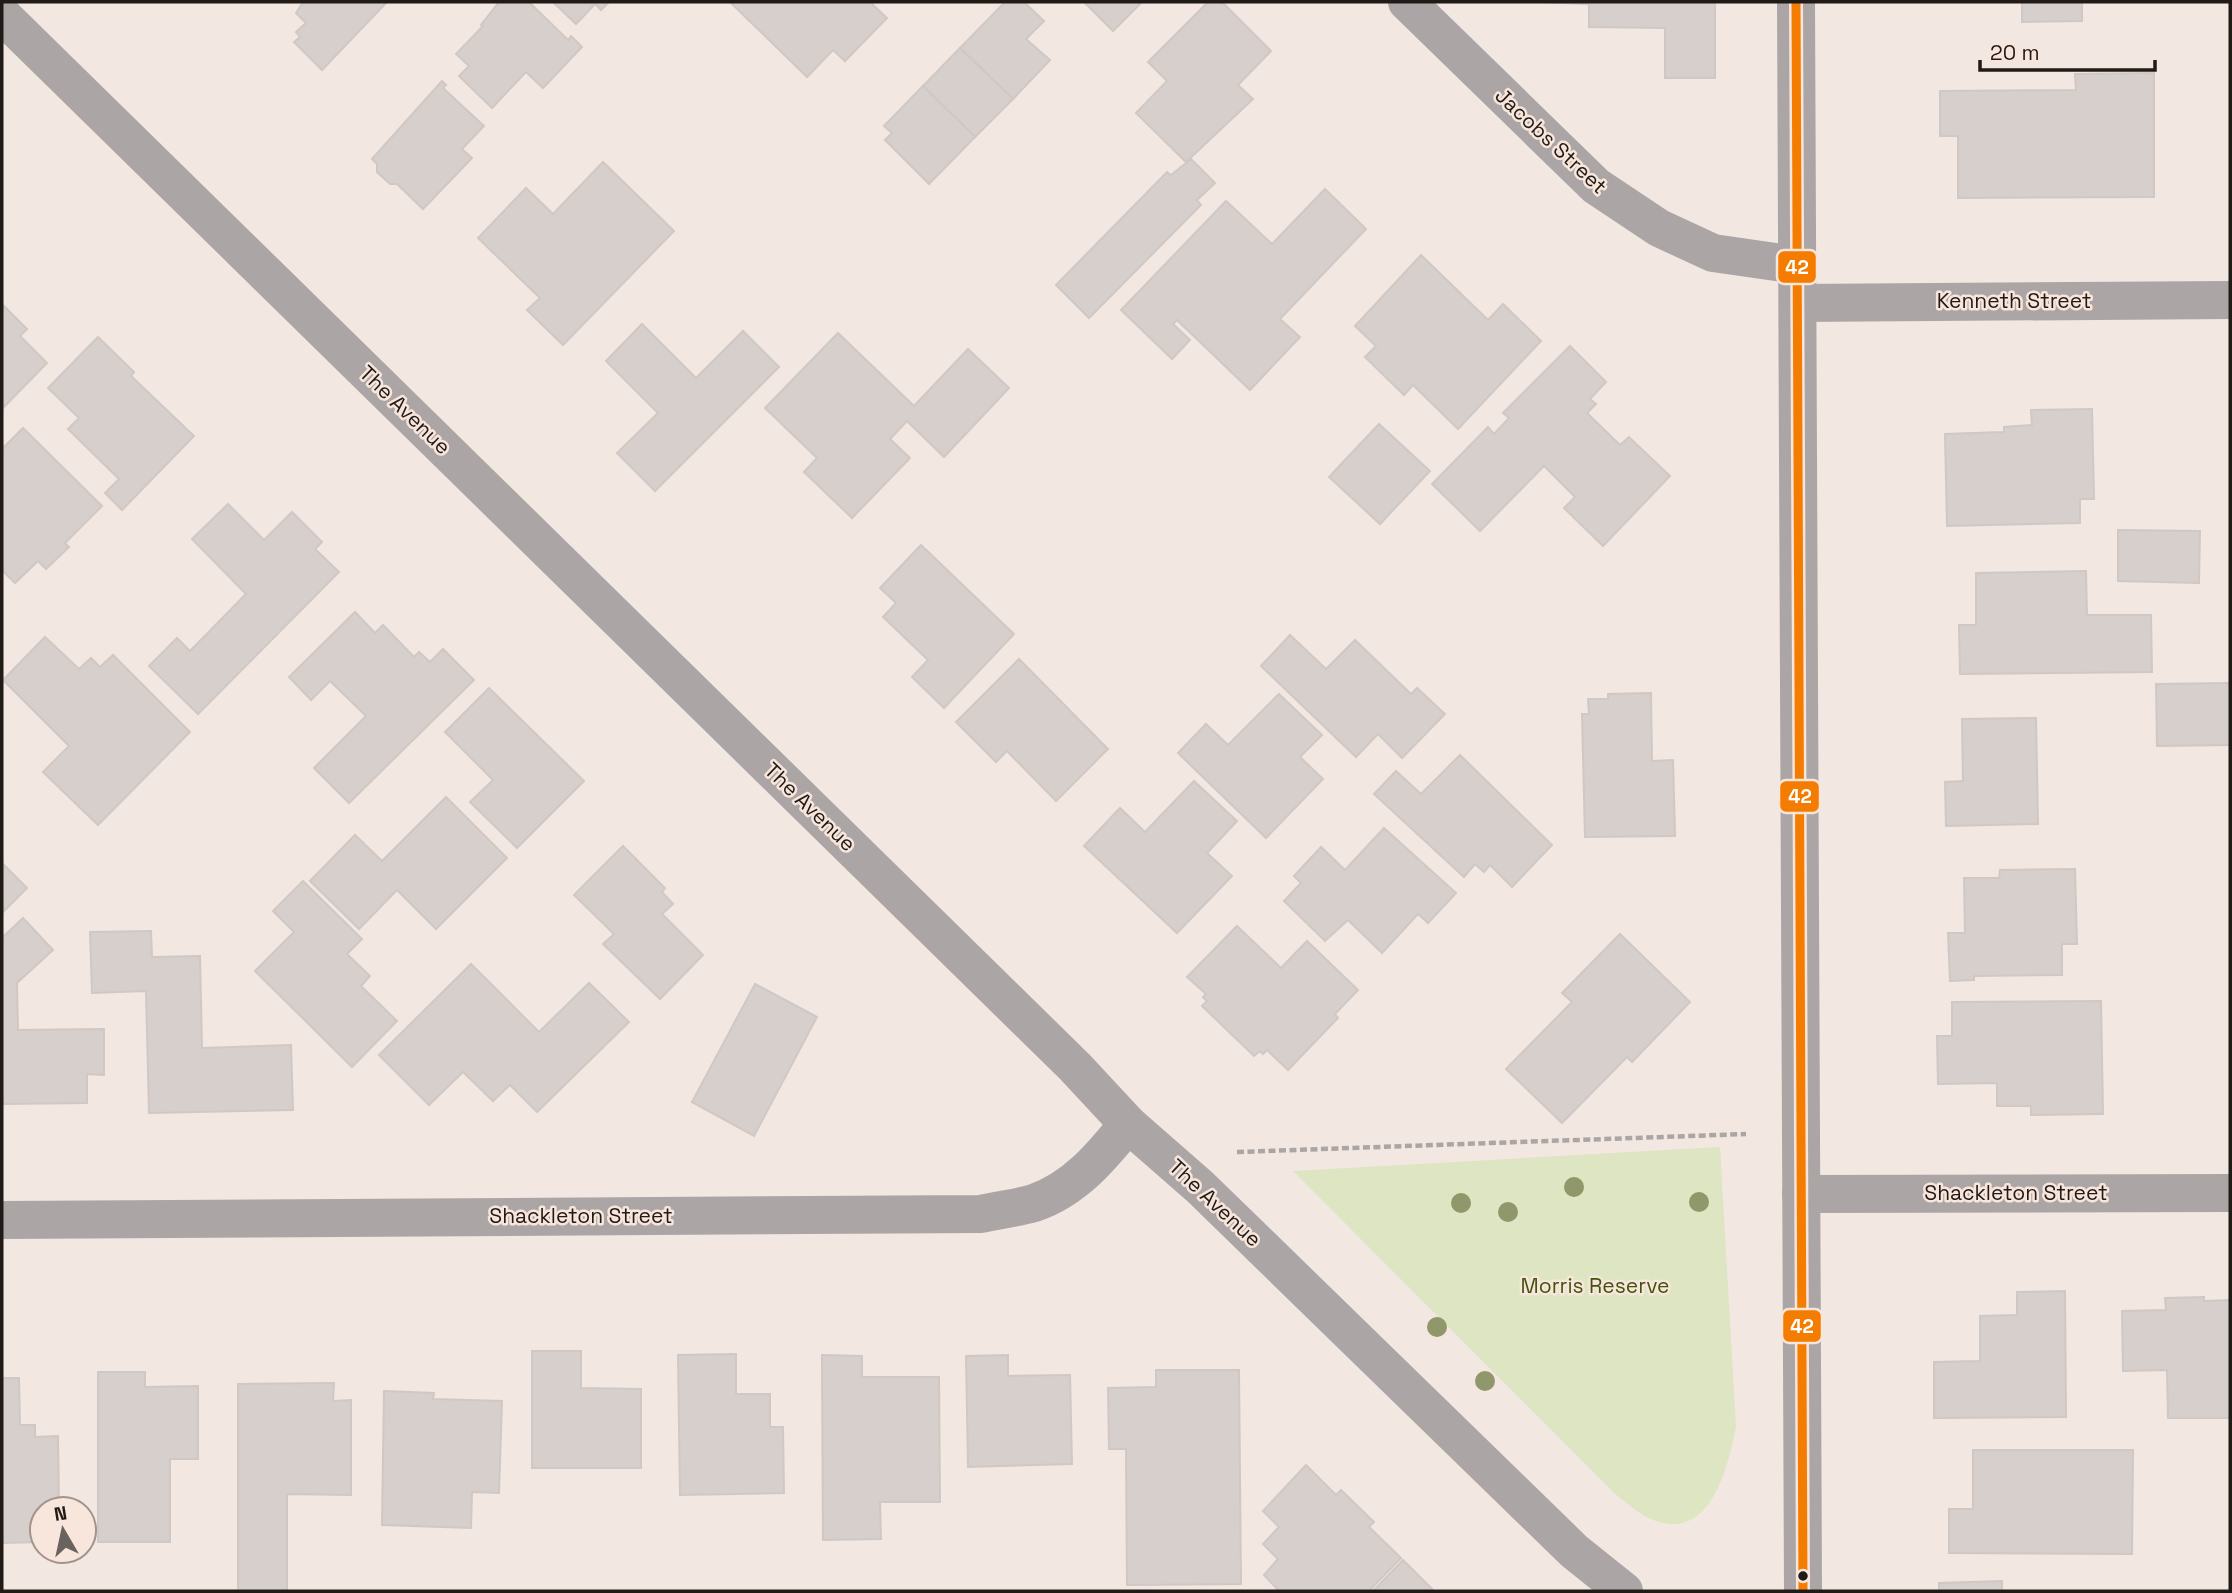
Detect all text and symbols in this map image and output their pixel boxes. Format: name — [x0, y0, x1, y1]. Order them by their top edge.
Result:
scale bar — [1980, 28, 2155, 72]
text: 20 m — [1990, 39, 2040, 66]
street label: Jacobs Street — [1490, 82, 1613, 199]
line badge: 42 — [1777, 250, 1817, 284]
text: 42 — [1785, 255, 1809, 280]
street label: Kenneth Street — [1937, 287, 2091, 314]
street label: The Avenue — [354, 359, 457, 460]
street label: The Avenue — [759, 756, 862, 857]
line badge: 42 — [1779, 780, 1820, 813]
text: 42 — [1788, 784, 1812, 809]
street label: The Avenue — [1163, 1153, 1267, 1252]
street label: Shackleton Street — [1924, 1179, 2108, 1206]
street label: Shackleton Street — [489, 1202, 673, 1229]
park label: Morris Reserve — [1520, 1272, 1670, 1299]
line badge: 42 — [1782, 1309, 1822, 1343]
text: 42 — [1790, 1314, 1814, 1339]
north arrow — [28, 1495, 98, 1565]
text: N — [52, 1500, 69, 1527]
unlabelled marker — [1796, 1569, 1810, 1583]

